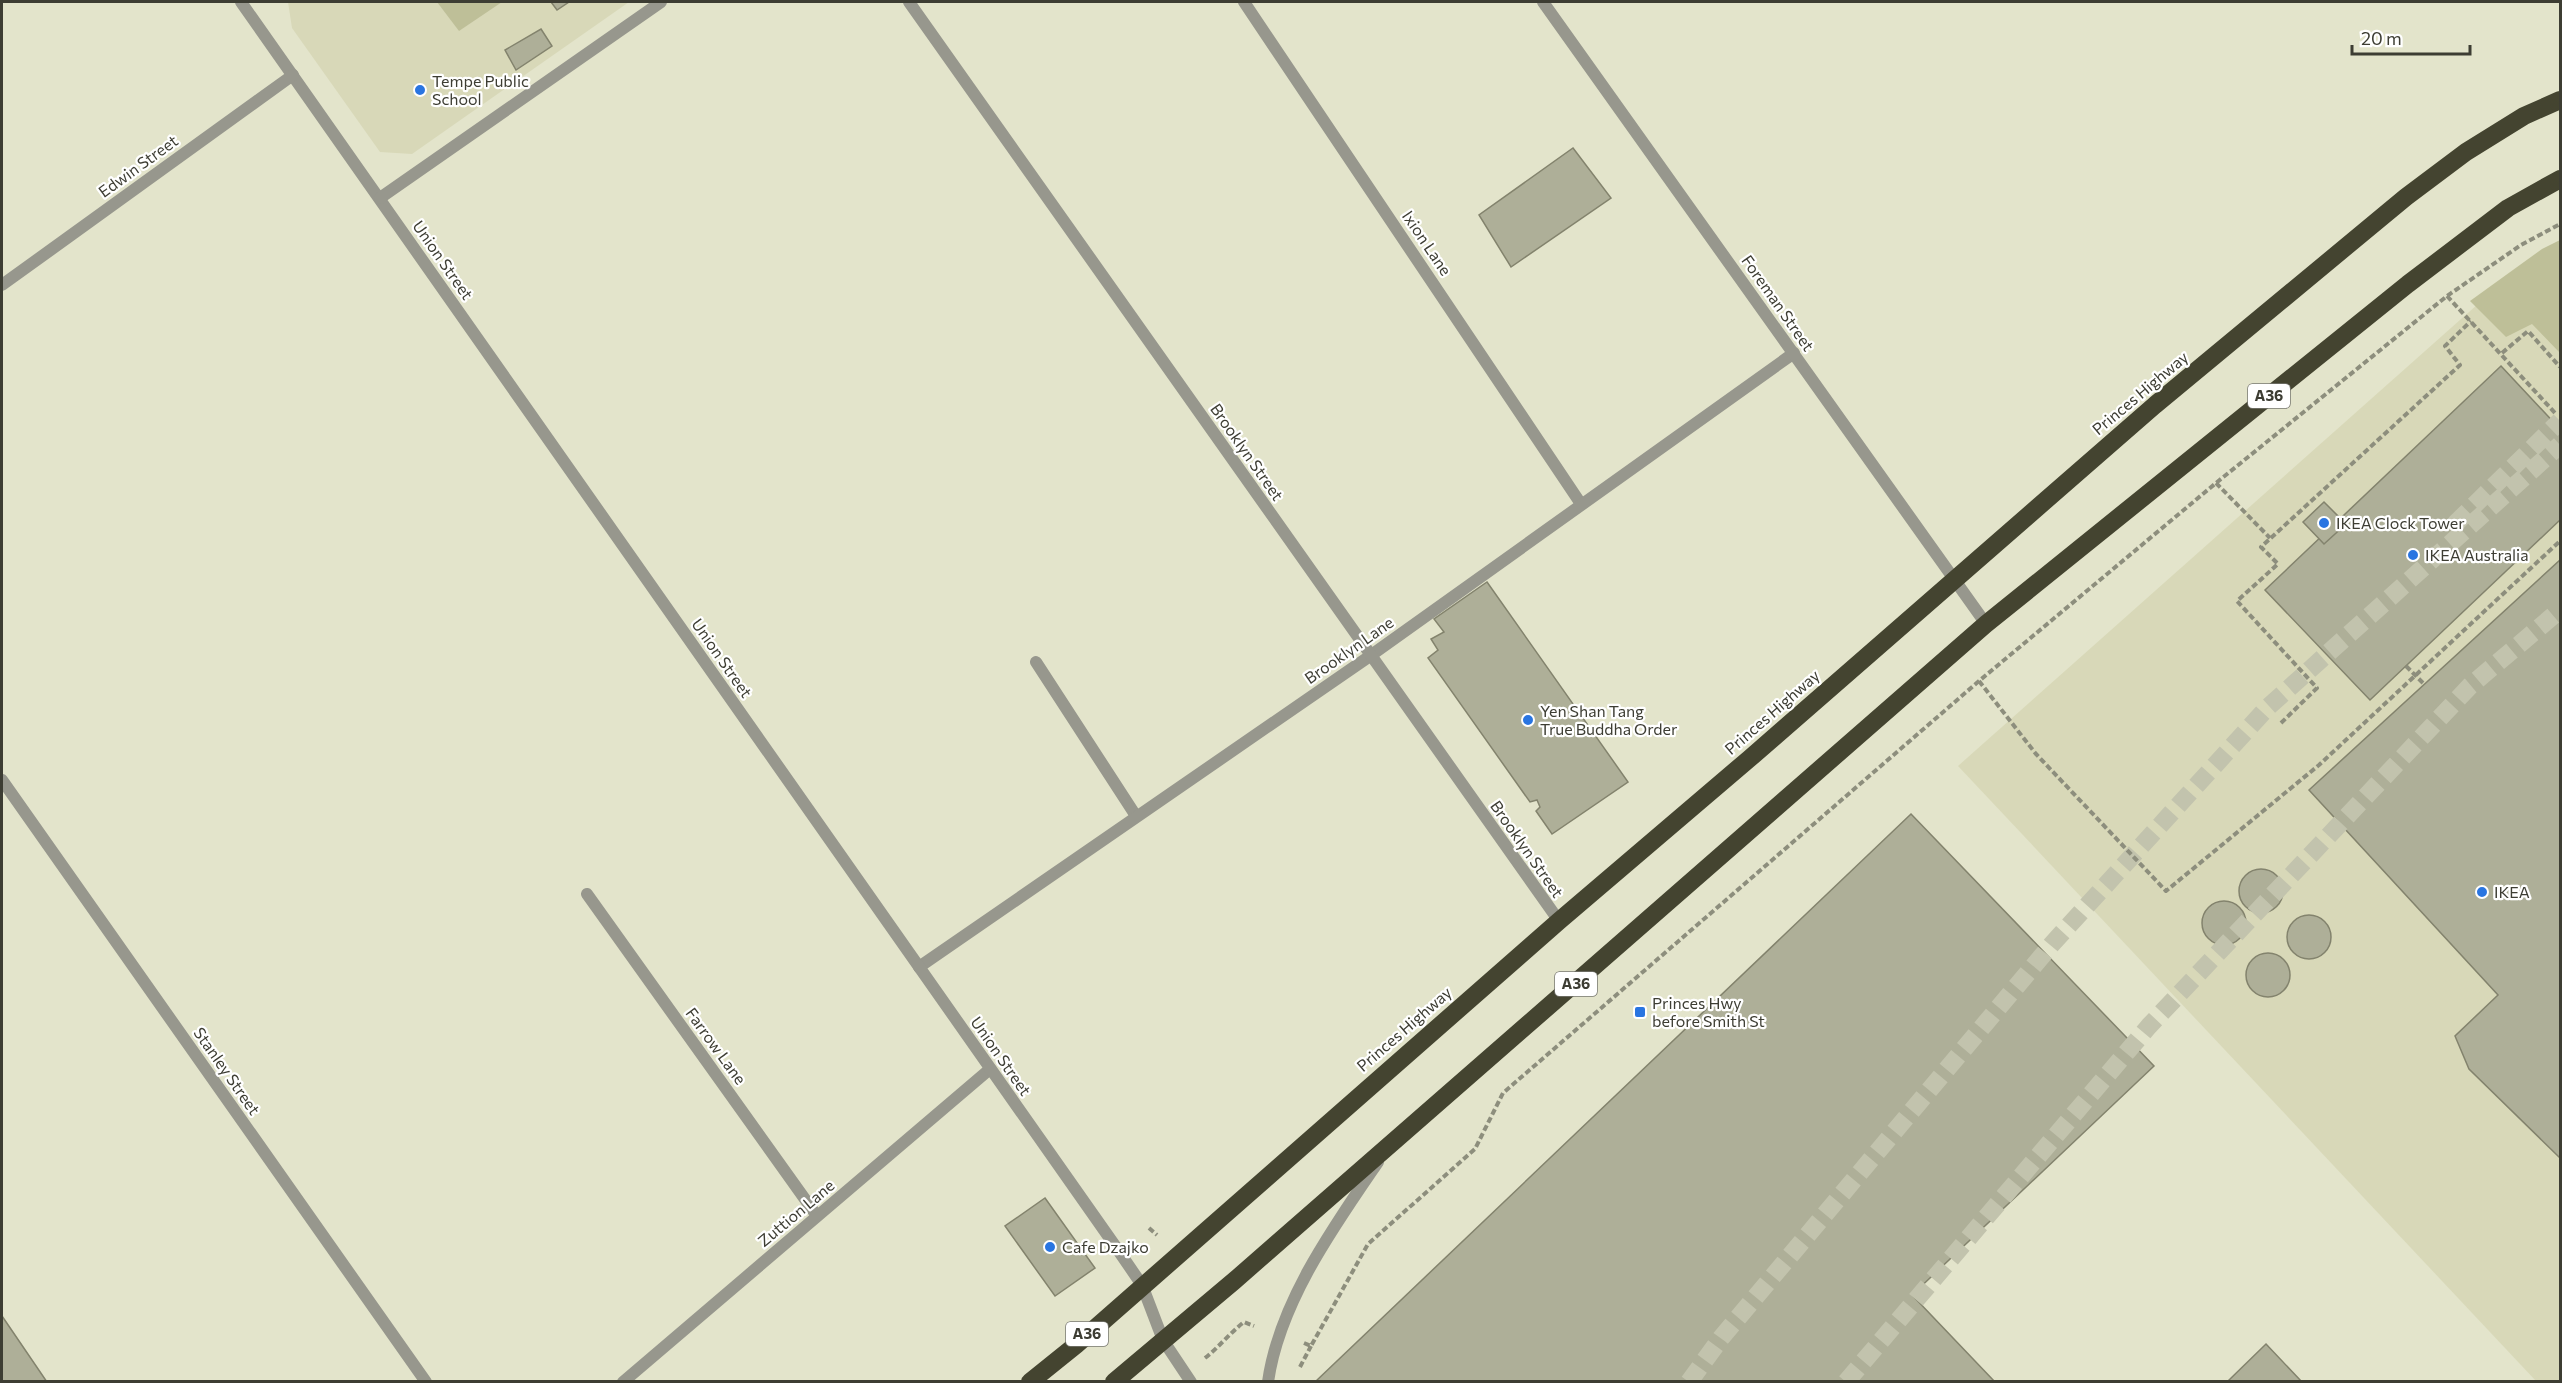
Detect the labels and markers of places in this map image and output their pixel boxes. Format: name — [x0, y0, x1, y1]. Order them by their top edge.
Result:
place label: Tempe Public School — [432, 71, 529, 108]
marker: Tempe Public School — [413, 83, 427, 97]
place label: IKEA Clock Tower — [2336, 513, 2465, 532]
marker: IKEA Clock Tower — [2317, 516, 2331, 530]
place label: IKEA Australia — [2425, 545, 2529, 564]
marker: IKEA Australia — [2406, 548, 2420, 562]
place label: Yen Shan Tang True Buddha Order — [1540, 701, 1678, 738]
marker: Yen Shan Tang True Buddha Order — [1521, 713, 1535, 727]
place label: IKEA — [2494, 882, 2530, 901]
marker: IKEA — [2475, 885, 2489, 899]
place label: Princes Hwy before Smith St — [1652, 993, 1765, 1030]
marker: Princes Hwy before Smith St — [1633, 1005, 1647, 1019]
place label: Cafe Dzajko — [1062, 1237, 1149, 1256]
marker: Cafe Dzajko — [1043, 1240, 1057, 1254]

